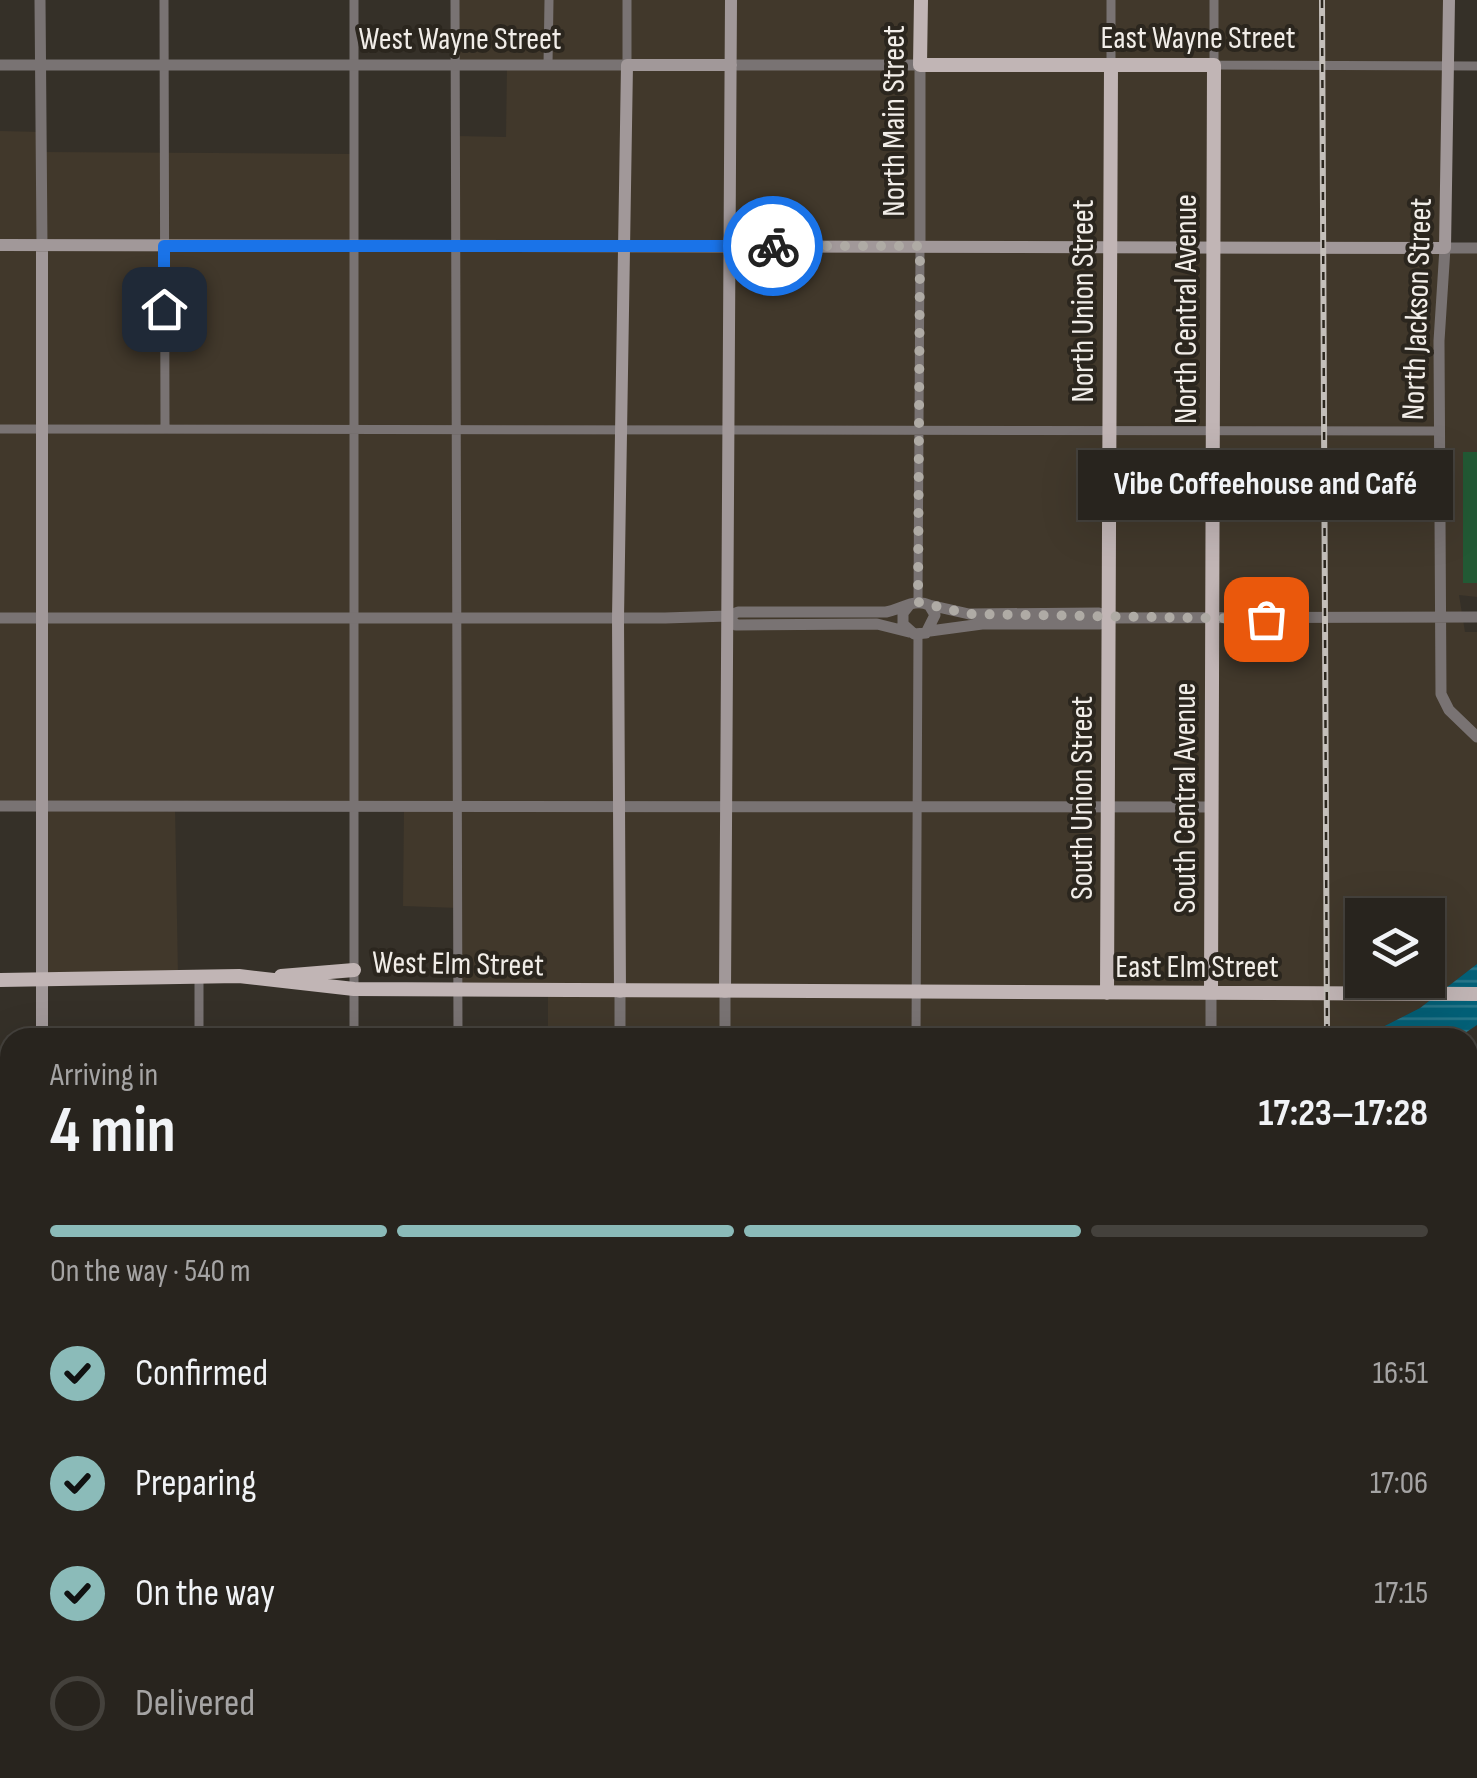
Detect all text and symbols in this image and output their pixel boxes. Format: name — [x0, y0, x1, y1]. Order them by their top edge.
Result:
street label: East Wayne Street — [1101, 19, 1295, 58]
street label: West Wayne Street — [358, 20, 562, 59]
street label: North Main Street — [875, 25, 914, 217]
street label: North Central Avenue — [1167, 194, 1206, 424]
courier — [723, 196, 823, 296]
street label: North Jackson Street — [1394, 197, 1441, 421]
street label: North Union Street — [1064, 200, 1103, 402]
icon: bike — [746, 219, 801, 274]
pin — [122, 267, 207, 352]
icon: home — [137, 282, 192, 337]
callout: Vibe Coffeehouse and Café — [1078, 449, 1454, 519]
text: Vibe Coffeehouse and Café — [1114, 465, 1417, 504]
pin — [1224, 577, 1309, 662]
icon: bag — [1239, 592, 1294, 647]
street label: South Central Avenue — [1166, 683, 1205, 913]
street label: South Union Street — [1063, 696, 1102, 900]
map controls — [1345, 898, 1445, 998]
button: layers — [1345, 898, 1445, 998]
street label: West Elm Street — [372, 944, 544, 985]
street label: East Elm Street — [1115, 948, 1279, 987]
text: Arriving in — [50, 1056, 158, 1095]
text: 17:23–17:28 — [1259, 1091, 1428, 1136]
text: 4 min — [50, 1093, 176, 1171]
text: On the way · 540 m — [50, 1252, 251, 1291]
icon: check — [50, 1346, 105, 1401]
text: Confirmed — [135, 1351, 268, 1396]
text: 16:51 — [1373, 1354, 1428, 1393]
icon: check — [50, 1456, 105, 1511]
text: Preparing — [135, 1461, 256, 1506]
text: 17:06 — [1370, 1464, 1428, 1503]
icon: check — [50, 1566, 105, 1621]
text: On the way — [135, 1571, 275, 1616]
text: 17:15 — [1374, 1574, 1428, 1613]
text: Delivered — [135, 1681, 255, 1726]

